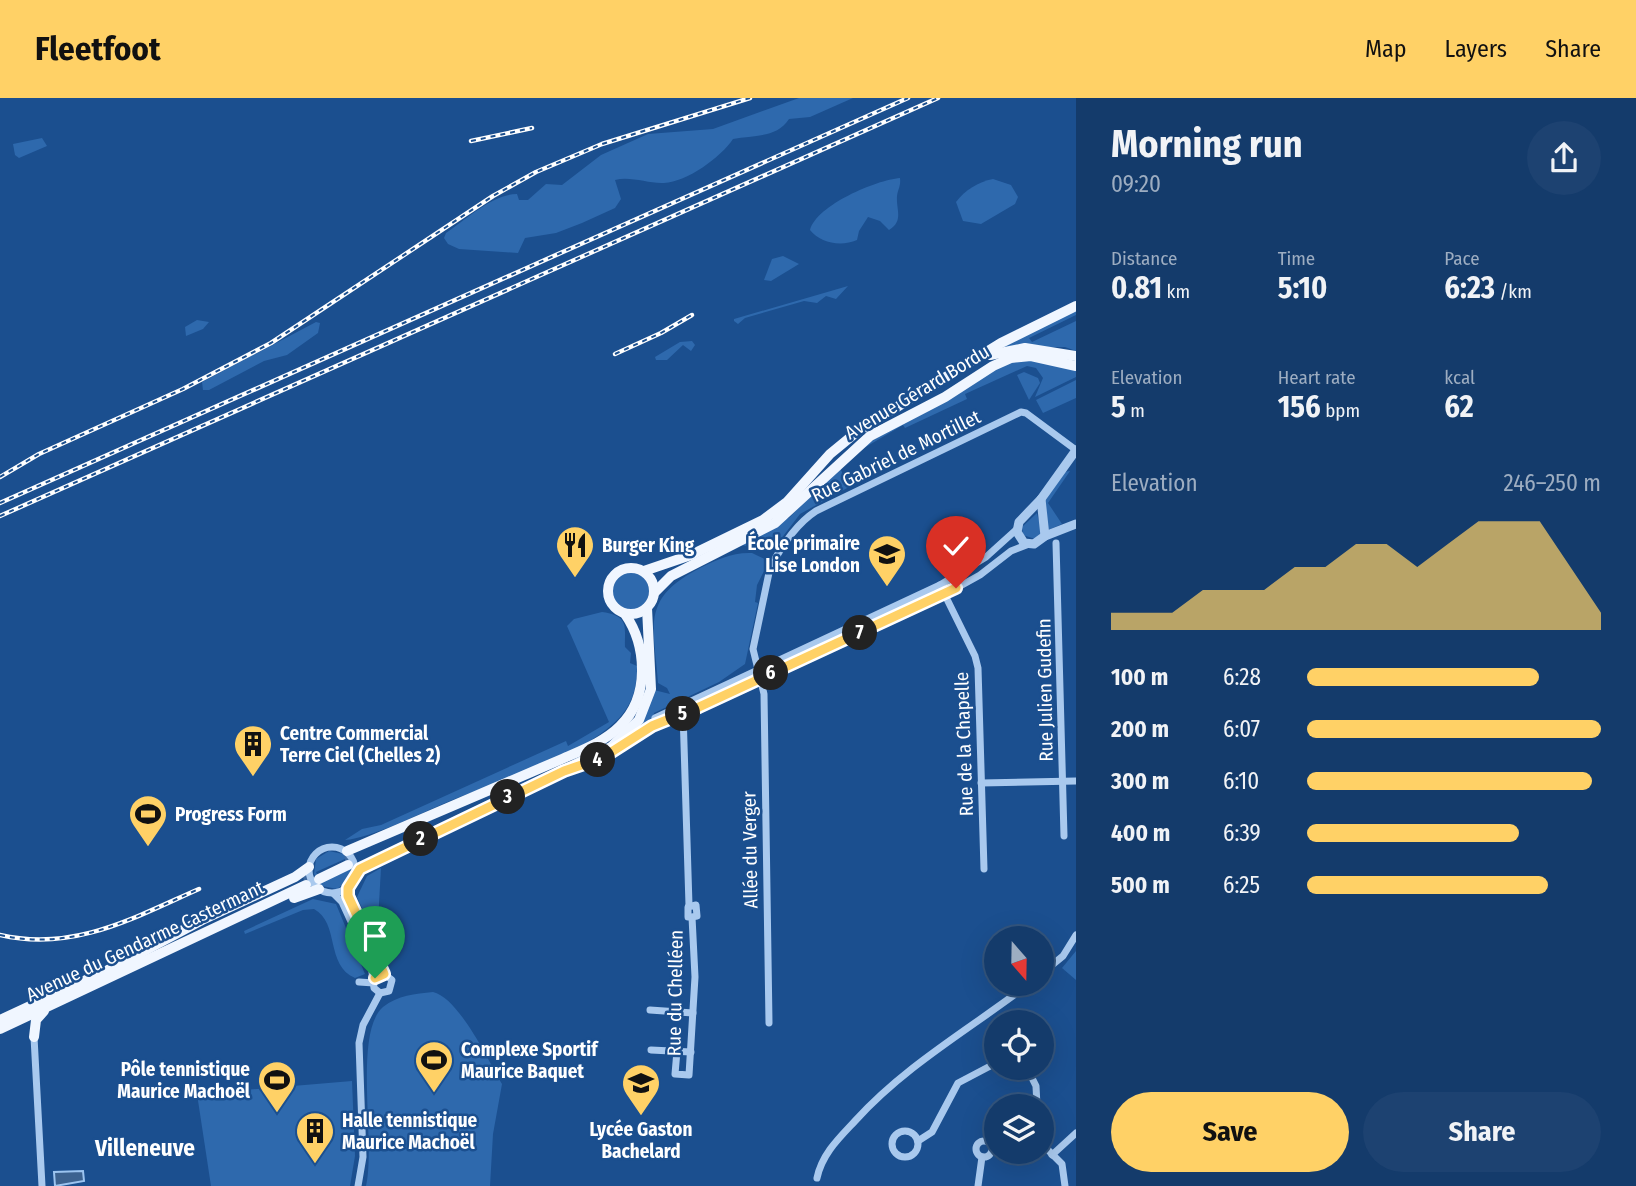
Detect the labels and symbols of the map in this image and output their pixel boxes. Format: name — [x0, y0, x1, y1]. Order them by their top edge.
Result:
street label: Avenue Gérard Bordu — [841, 340, 993, 444]
street label: Rue Gabriel de Mortillet — [808, 405, 985, 507]
pin — [926, 516, 986, 588]
restaurant icon: Burger King — [554, 524, 596, 579]
place label: École primaire Lise London — [748, 530, 860, 577]
school or university icon: École primaire Lise London — [866, 533, 908, 588]
place label: Burger King — [602, 534, 695, 557]
pin: 7 — [842, 616, 878, 650]
street label: Rue Julien Gudefin — [1032, 618, 1058, 762]
pin: 6 — [754, 656, 788, 690]
street label: Rue de la Chapelle — [950, 671, 978, 817]
pin: 5 — [666, 696, 700, 732]
place label: Centre Commercial Terre Ciel (Chelles 2) — [280, 722, 441, 767]
building icon: Centre Commercial Terre Ciel (Chelles 2) — [232, 723, 274, 778]
pin: 4 — [580, 742, 616, 778]
pin: 3 — [490, 780, 526, 814]
street label: Allée du Verger — [737, 791, 763, 909]
sports icon: Progress Form — [127, 793, 169, 848]
place label: Progress Form — [175, 803, 287, 826]
pin: 2 — [404, 822, 438, 856]
street label: Avenue du Gendarme Castermant — [22, 875, 268, 1006]
pin — [345, 906, 405, 978]
north arrow — [984, 926, 1054, 996]
street label: Rue du Chelléen — [662, 930, 688, 1056]
place label: Complexe Sportif Maurice Baquet — [461, 1038, 599, 1083]
sports icon: Complexe Sportif Maurice Baquet — [413, 1039, 455, 1094]
place label: Pôle tennistique Maurice Machoël — [117, 1058, 251, 1103]
sports icon: Pôle tennistique Maurice Machoël — [256, 1059, 298, 1114]
school or university icon: Lycée Gaston Bachelard — [620, 1062, 662, 1117]
place label: Halle tennistique Maurice Machoël — [342, 1109, 478, 1154]
building icon: Halle tennistique Maurice Machoël — [294, 1110, 336, 1165]
place label: Lycée Gaston Bachelard — [590, 1118, 692, 1163]
district label: Villeneuve — [94, 1134, 195, 1162]

